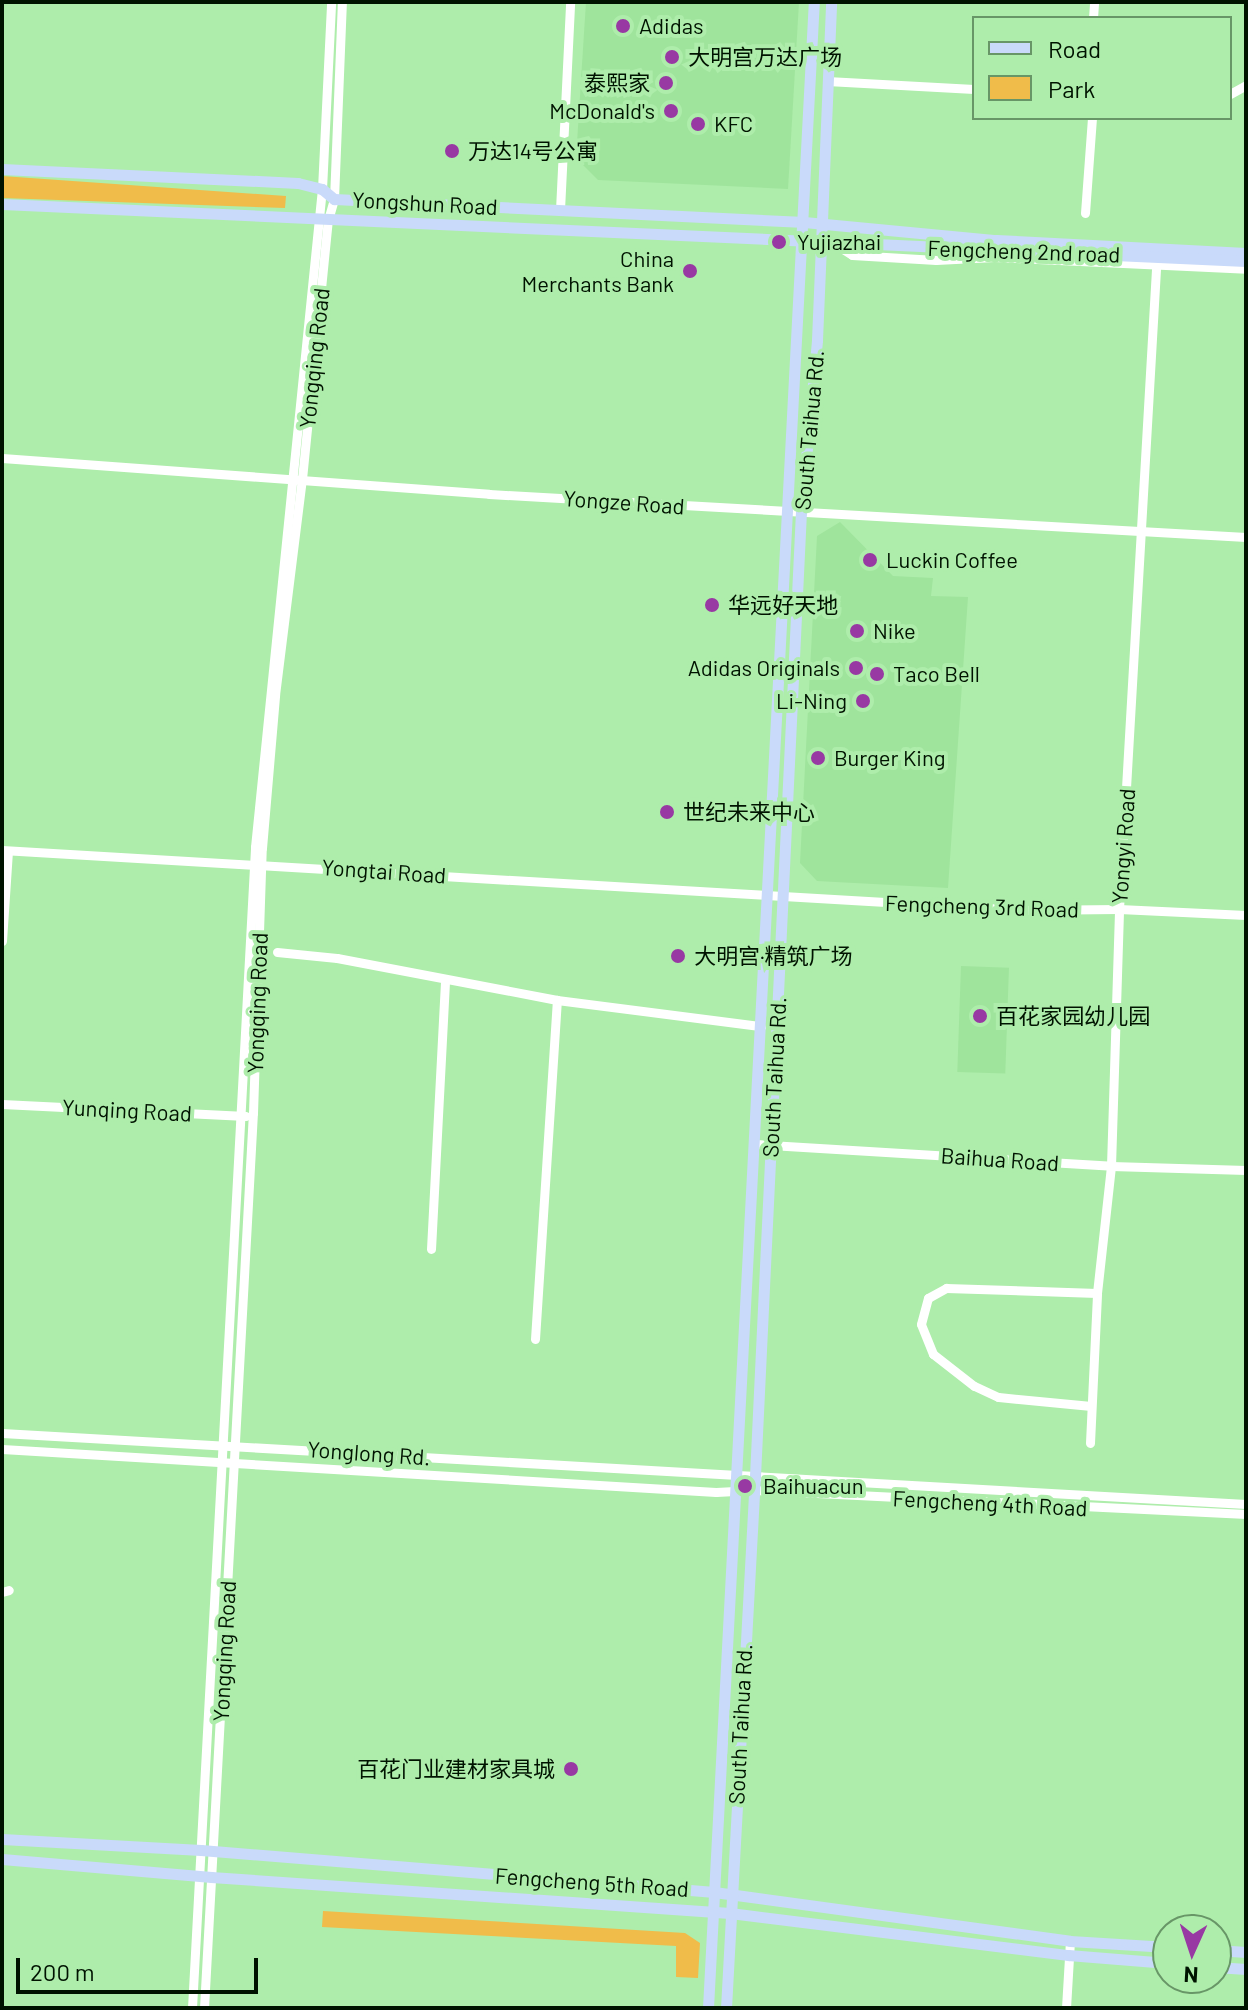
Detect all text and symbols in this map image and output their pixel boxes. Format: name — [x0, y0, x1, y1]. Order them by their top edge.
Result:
place label: Adidas — [639, 13, 704, 39]
legend — [972, 16, 1232, 120]
marker: Adidas — [614, 17, 632, 35]
text: Road — [1048, 34, 1101, 63]
place label: 大明宫万达广场 — [688, 44, 842, 70]
marker: 大明宫万达广场 — [663, 48, 681, 66]
place label: 泰熙家 — [584, 70, 650, 96]
marker: 泰熙家 — [657, 74, 675, 92]
text: Park — [1048, 74, 1095, 103]
place label: McDonald's — [549, 98, 655, 124]
marker: McDonald's — [662, 102, 680, 120]
place label: KFC — [714, 111, 753, 137]
marker: KFC — [689, 115, 707, 133]
place label: 万达14号公寓 — [468, 138, 598, 164]
marker: 万达14号公寓 — [443, 142, 461, 160]
street label: Yongshun Road — [352, 186, 498, 220]
place label: Yujiazhai — [797, 229, 881, 255]
marker: Yujiazhai — [768, 231, 790, 253]
street label: Fengcheng 2nd road — [927, 234, 1121, 268]
place label: China Merchants Bank — [521, 245, 674, 296]
marker: China Merchants Bank — [681, 262, 699, 280]
street label: Yongqing Road — [293, 286, 335, 430]
street label: South Taihua Rd. — [789, 349, 829, 511]
street label: Yongze Road — [563, 485, 685, 519]
place label: Luckin Coffee — [886, 547, 1018, 573]
marker: Luckin Coffee — [861, 551, 879, 569]
place label: 华远好天地 — [728, 592, 838, 618]
marker: 华远好天地 — [703, 596, 721, 614]
place label: Nike — [873, 618, 916, 644]
marker: Nike — [848, 622, 866, 640]
place label: Adidas Originals — [688, 655, 840, 681]
marker: Adidas Originals — [847, 659, 865, 677]
place label: Taco Bell — [893, 661, 980, 687]
marker: Taco Bell — [868, 665, 886, 683]
place label: Li-Ning — [776, 688, 847, 714]
marker: Li-Ning — [854, 692, 872, 710]
place label: Burger King — [834, 745, 946, 771]
marker: Burger King — [809, 749, 827, 767]
street label: Yongyi Road — [1106, 787, 1140, 905]
place label: 世纪未来中心 — [683, 799, 815, 825]
marker: 世纪未来中心 — [658, 803, 676, 821]
street label: Yongtai Road — [321, 853, 447, 889]
street label: Fengcheng 3rd Road — [885, 889, 1079, 923]
street label: Yongqing Road — [241, 932, 273, 1074]
place label: 大明宫·精筑广场 — [694, 943, 853, 969]
marker: 大明宫·精筑广场 — [669, 947, 687, 965]
street label: South Taihua Rd. — [757, 996, 791, 1158]
place label: 百花家园幼儿园 — [996, 1003, 1150, 1029]
marker: 百花家园幼儿园 — [971, 1007, 989, 1025]
street label: Yunqing Road — [61, 1093, 193, 1127]
street label: Baihua Road — [940, 1142, 1060, 1176]
street label: Yonglong Rd. — [307, 1436, 431, 1470]
place label: Baihuacun — [763, 1473, 863, 1499]
marker: Baihuacun — [734, 1475, 756, 1497]
street label: Fengcheng 4th Road — [892, 1485, 1088, 1521]
street label: Yongqing Road — [207, 1580, 241, 1722]
street label: South Taihua Rd. — [723, 1643, 757, 1805]
place label: 百花门业建材家具城 — [357, 1756, 555, 1782]
marker: 百花门业建材家具城 — [562, 1760, 580, 1778]
street label: Fengcheng 5th Road — [494, 1862, 690, 1902]
north arrow — [1152, 1914, 1232, 1994]
scale bar — [20, 1942, 262, 1992]
text: 200 m — [30, 1957, 95, 1986]
text: N — [1183, 1963, 1199, 1989]

